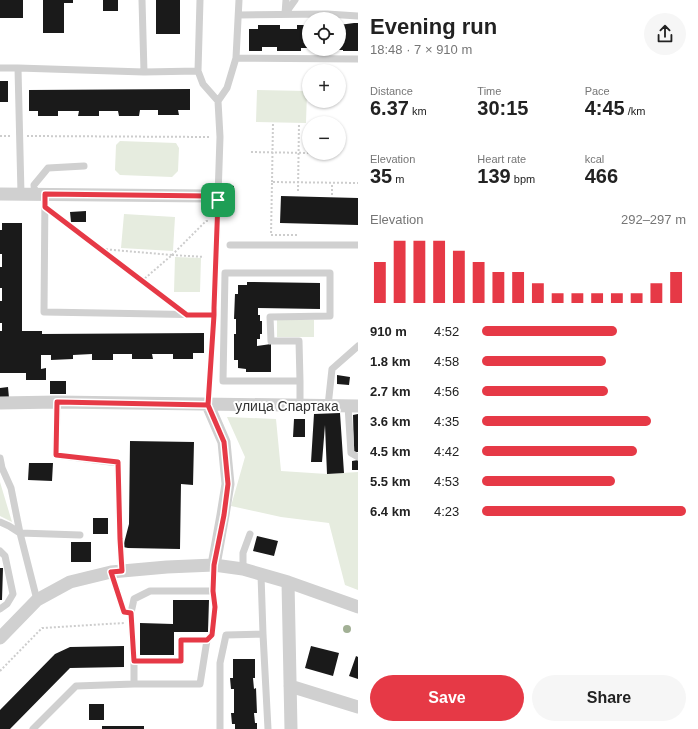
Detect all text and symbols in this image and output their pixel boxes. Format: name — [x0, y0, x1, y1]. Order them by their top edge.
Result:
map controls — [302, 12, 346, 160]
button: locate — [302, 12, 346, 56]
button: share — [644, 13, 686, 55]
text: Evening run — [370, 14, 497, 39]
text: 18:48 · 7 × 910 m — [370, 42, 472, 57]
button: + — [302, 64, 346, 108]
text: Distance — [370, 85, 413, 97]
text: Time — [477, 85, 501, 97]
text: Pace — [585, 85, 610, 97]
text: 6.37 — [370, 97, 409, 119]
text: 30:15 — [477, 97, 528, 119]
text: 4:45 — [585, 97, 625, 119]
text: km — [409, 105, 427, 117]
text: /km — [625, 105, 645, 117]
button: − — [302, 116, 346, 160]
text: Elevation — [370, 153, 415, 165]
text: Heart rate — [477, 153, 526, 165]
text: kcal — [585, 153, 604, 165]
text: 35 — [370, 165, 392, 187]
text: 139 — [477, 165, 511, 187]
text: 466 — [585, 165, 618, 187]
text: m — [392, 173, 404, 185]
text: bpm — [511, 173, 535, 185]
pin — [201, 183, 235, 217]
icon: arrive — [207, 189, 229, 211]
text: Elevation — [370, 212, 423, 227]
text: 292–297 m — [621, 212, 686, 227]
text: 910 m — [370, 324, 407, 339]
text: 4:52 — [434, 324, 459, 339]
text: 1.8 km — [370, 354, 410, 369]
text: 4:58 — [434, 354, 459, 369]
text: 2.7 km — [370, 384, 410, 399]
text: 4:56 — [434, 384, 459, 399]
street label: улица Спартака — [235, 398, 339, 414]
text: 3.6 km — [370, 414, 410, 429]
text: 4:35 — [434, 414, 459, 429]
text: 4.5 km — [370, 444, 410, 459]
text: 4:42 — [434, 444, 459, 459]
text: 5.5 km — [370, 474, 410, 489]
text: 4:53 — [434, 474, 459, 489]
text: 6.4 km — [370, 504, 410, 519]
text: 4:23 — [434, 504, 459, 519]
button: Save — [370, 675, 524, 721]
button: Share — [532, 675, 686, 721]

